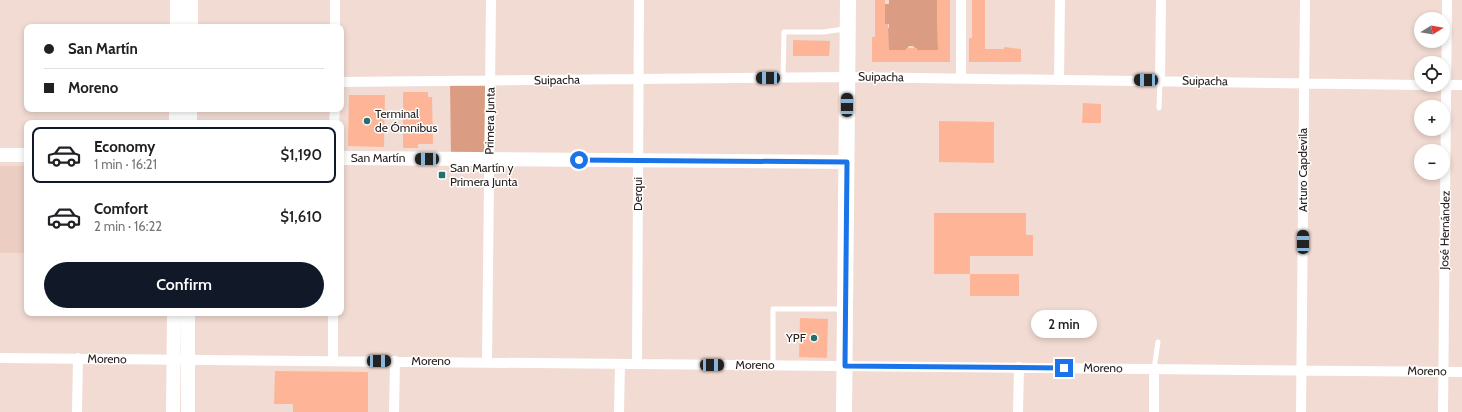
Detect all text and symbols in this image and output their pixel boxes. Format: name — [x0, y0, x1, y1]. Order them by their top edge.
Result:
north arrow — [1414, 12, 1450, 48]
map controls — [1414, 12, 1450, 180]
text: San Martín — [68, 40, 138, 58]
button: locate — [1414, 56, 1450, 92]
street label: Suipacha — [858, 69, 904, 84]
street label: Suipacha — [534, 72, 580, 87]
car — [756, 72, 780, 84]
street label: Suipacha — [1182, 73, 1228, 88]
car — [1134, 74, 1158, 86]
text: Moreno — [68, 79, 118, 97]
street label: Primera Junta — [481, 87, 498, 155]
car — [841, 93, 853, 117]
button: + — [1414, 100, 1450, 136]
place label: Terminal de Ómnibus — [375, 106, 437, 135]
marker: Terminal de Ómnibus — [362, 116, 372, 126]
street label: Arturo Capdevila — [1295, 128, 1310, 212]
icon: car — [46, 137, 82, 173]
text: Economy — [94, 138, 155, 156]
button: − — [1414, 144, 1450, 180]
text: $1,190 — [281, 146, 322, 164]
street label: San Martín — [351, 150, 406, 165]
route start — [570, 151, 588, 169]
car — [415, 153, 439, 165]
text: 1 min · 16:21 — [94, 156, 157, 172]
place label: San Martín y Primera Junta — [450, 160, 518, 189]
marker: San Martín y Primera Junta — [437, 170, 447, 180]
street label: Derqui — [630, 177, 645, 211]
street label: José Hernández — [1436, 190, 1453, 271]
icon: car — [46, 199, 82, 235]
text: Comfort — [94, 200, 148, 218]
text: $1,610 — [280, 208, 322, 226]
text: 2 min · 16:22 — [94, 218, 162, 234]
car — [1297, 230, 1309, 254]
button: Confirm — [44, 262, 324, 308]
callout: 2 min — [1031, 310, 1097, 338]
text: 2 min — [1048, 316, 1080, 332]
place label: YPF — [785, 330, 807, 345]
marker: YPF — [809, 333, 819, 343]
street label: Moreno — [87, 351, 127, 366]
street label: Moreno — [411, 353, 451, 368]
car — [367, 355, 391, 367]
street label: Moreno — [735, 357, 775, 372]
car — [700, 359, 724, 371]
route end — [1055, 359, 1073, 377]
street label: Moreno — [1083, 360, 1123, 375]
street label: Moreno — [1407, 363, 1447, 378]

